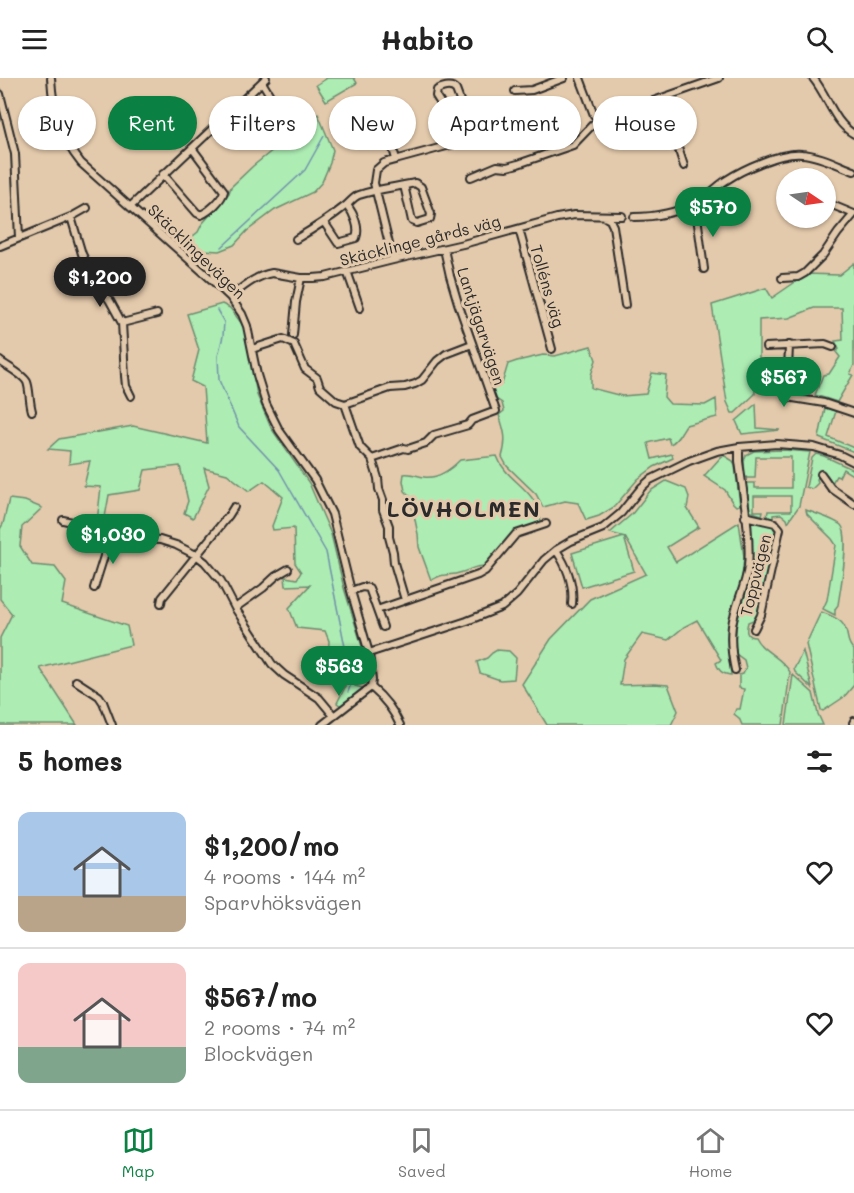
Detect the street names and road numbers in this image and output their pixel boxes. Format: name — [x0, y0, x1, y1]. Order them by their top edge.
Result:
street label: Skäcklingevägen — [144, 199, 250, 303]
street label: Skäcklinge gårds väg — [337, 210, 503, 270]
street label: Tolléns väg — [526, 242, 570, 330]
street label: Lantjägarvägen — [453, 264, 511, 388]
street label: Toppvägen — [735, 532, 775, 618]

